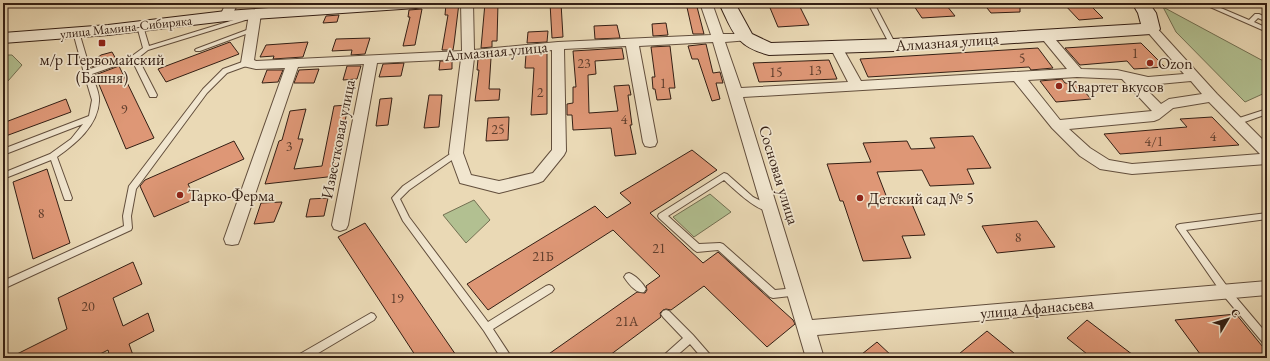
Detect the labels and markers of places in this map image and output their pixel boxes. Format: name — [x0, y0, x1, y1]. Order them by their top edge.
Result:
marker: м/р Первомайский (Башня) — [97, 38, 107, 48]
place label: м/р Первомайский (Башня) — [40, 49, 165, 88]
place label: Ozon — [1158, 53, 1193, 74]
marker: Ozon — [1145, 58, 1155, 68]
place label: Квартет вкусов — [1067, 76, 1164, 97]
marker: Квартет вкусов — [1054, 81, 1064, 91]
place label: Тарко-Ферма — [188, 185, 275, 206]
place label: Детский сад № 5 — [868, 188, 974, 209]
marker: Тарко-Ферма — [175, 190, 185, 200]
marker: Детский сад № 5 — [855, 193, 865, 203]

